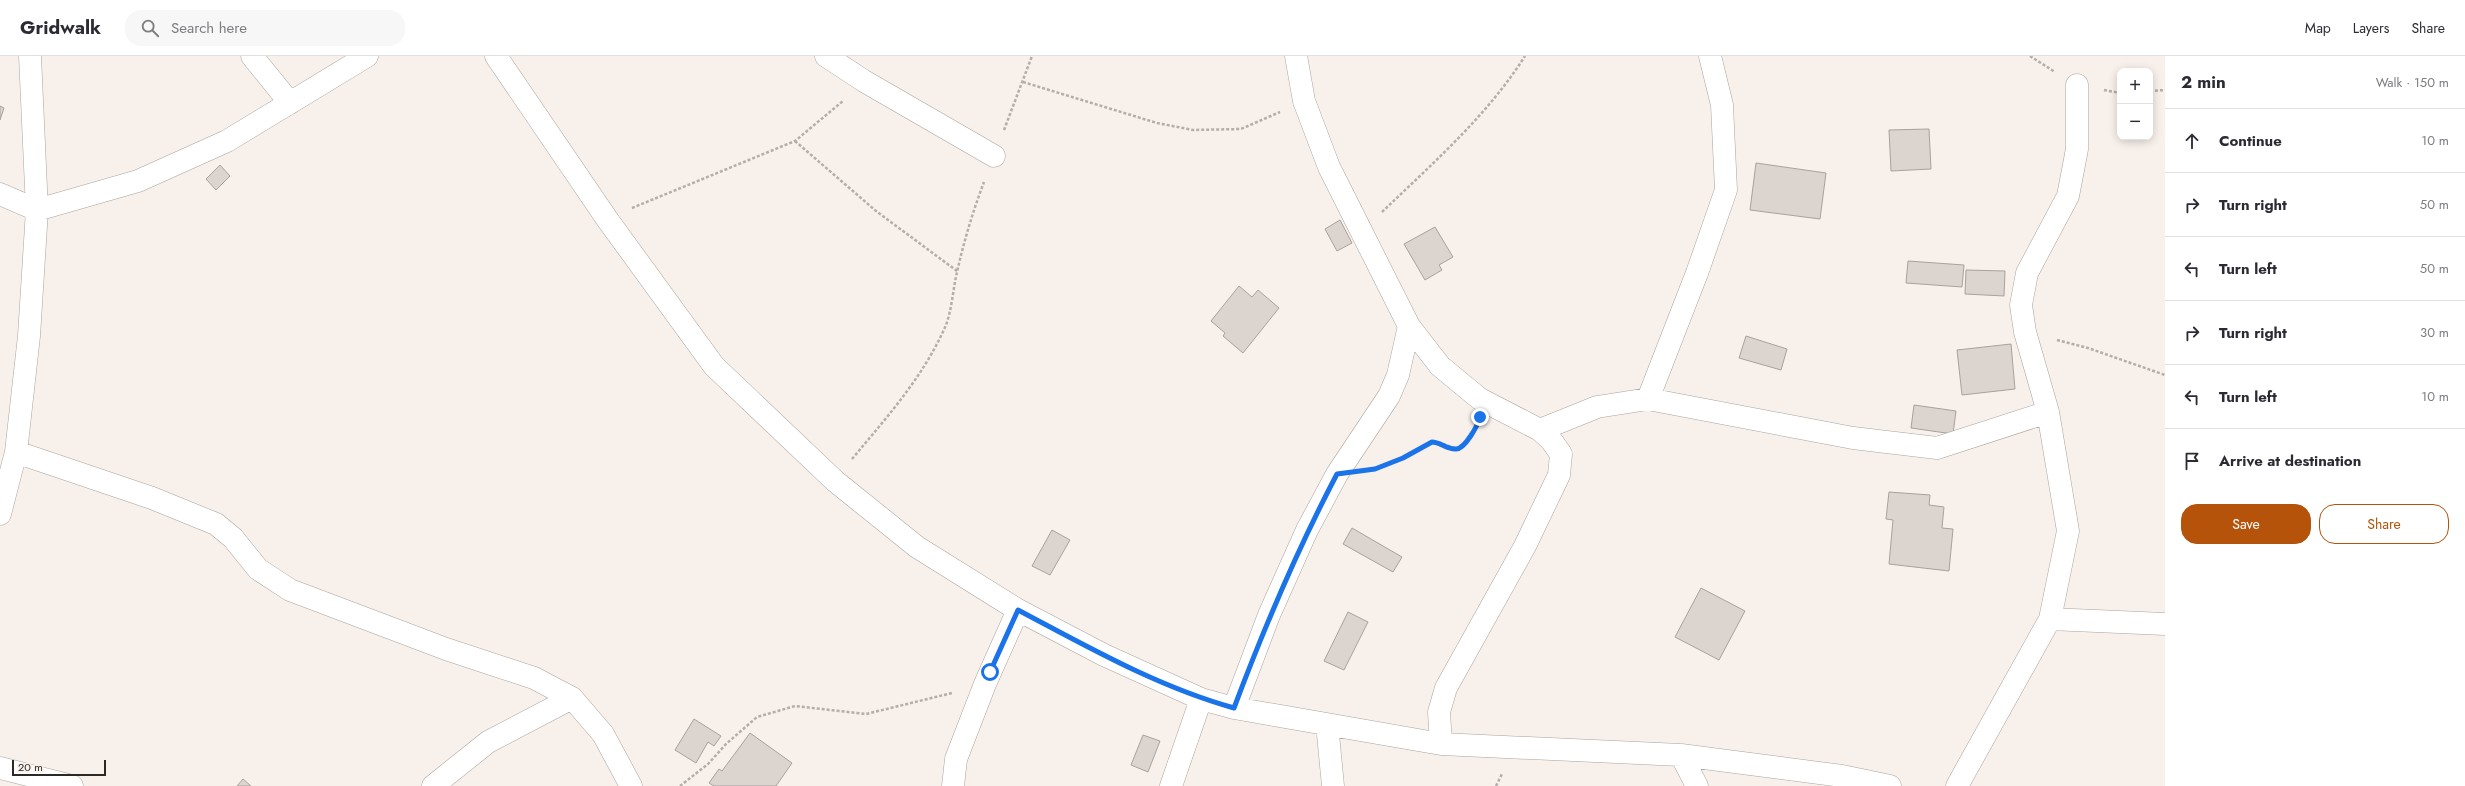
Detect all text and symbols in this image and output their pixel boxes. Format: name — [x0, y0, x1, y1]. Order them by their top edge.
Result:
search box — [125, 10, 405, 46]
text: Gridwalk — [20, 14, 101, 41]
icon: search — [139, 17, 161, 39]
text: Search here — [171, 17, 247, 39]
text: Map — [2305, 18, 2331, 38]
text: Layers — [2353, 18, 2389, 38]
text: Share — [2411, 18, 2445, 38]
map controls — [2117, 68, 2153, 140]
button: + — [2117, 68, 2153, 104]
text: 2 min — [2181, 70, 2226, 94]
text: Walk · 150 m — [2376, 73, 2449, 92]
button: − — [2117, 104, 2153, 140]
icon: ahead — [2181, 130, 2203, 152]
text: Continue — [2219, 130, 2282, 152]
text: 10 m — [2421, 131, 2449, 150]
icon: right — [2181, 194, 2203, 216]
text: Turn right — [2219, 194, 2287, 216]
text: 50 m — [2420, 195, 2449, 214]
icon: left — [2181, 258, 2203, 280]
text: Turn left — [2219, 258, 2277, 280]
text: 50 m — [2420, 259, 2449, 278]
icon: right — [2181, 322, 2203, 344]
text: Turn right — [2219, 322, 2287, 344]
text: 30 m — [2420, 323, 2449, 342]
icon: left — [2181, 386, 2203, 408]
text: Turn left — [2219, 386, 2277, 408]
text: 10 m — [2421, 387, 2449, 406]
route end — [1471, 408, 1489, 426]
icon: arrive — [2181, 450, 2203, 472]
text: Arrive at destination — [2219, 450, 2361, 472]
button: Save — [2181, 504, 2311, 544]
button: Share — [2319, 504, 2449, 544]
route start — [981, 663, 999, 681]
scale bar — [12, 758, 106, 777]
text: 20 m — [18, 759, 43, 775]

